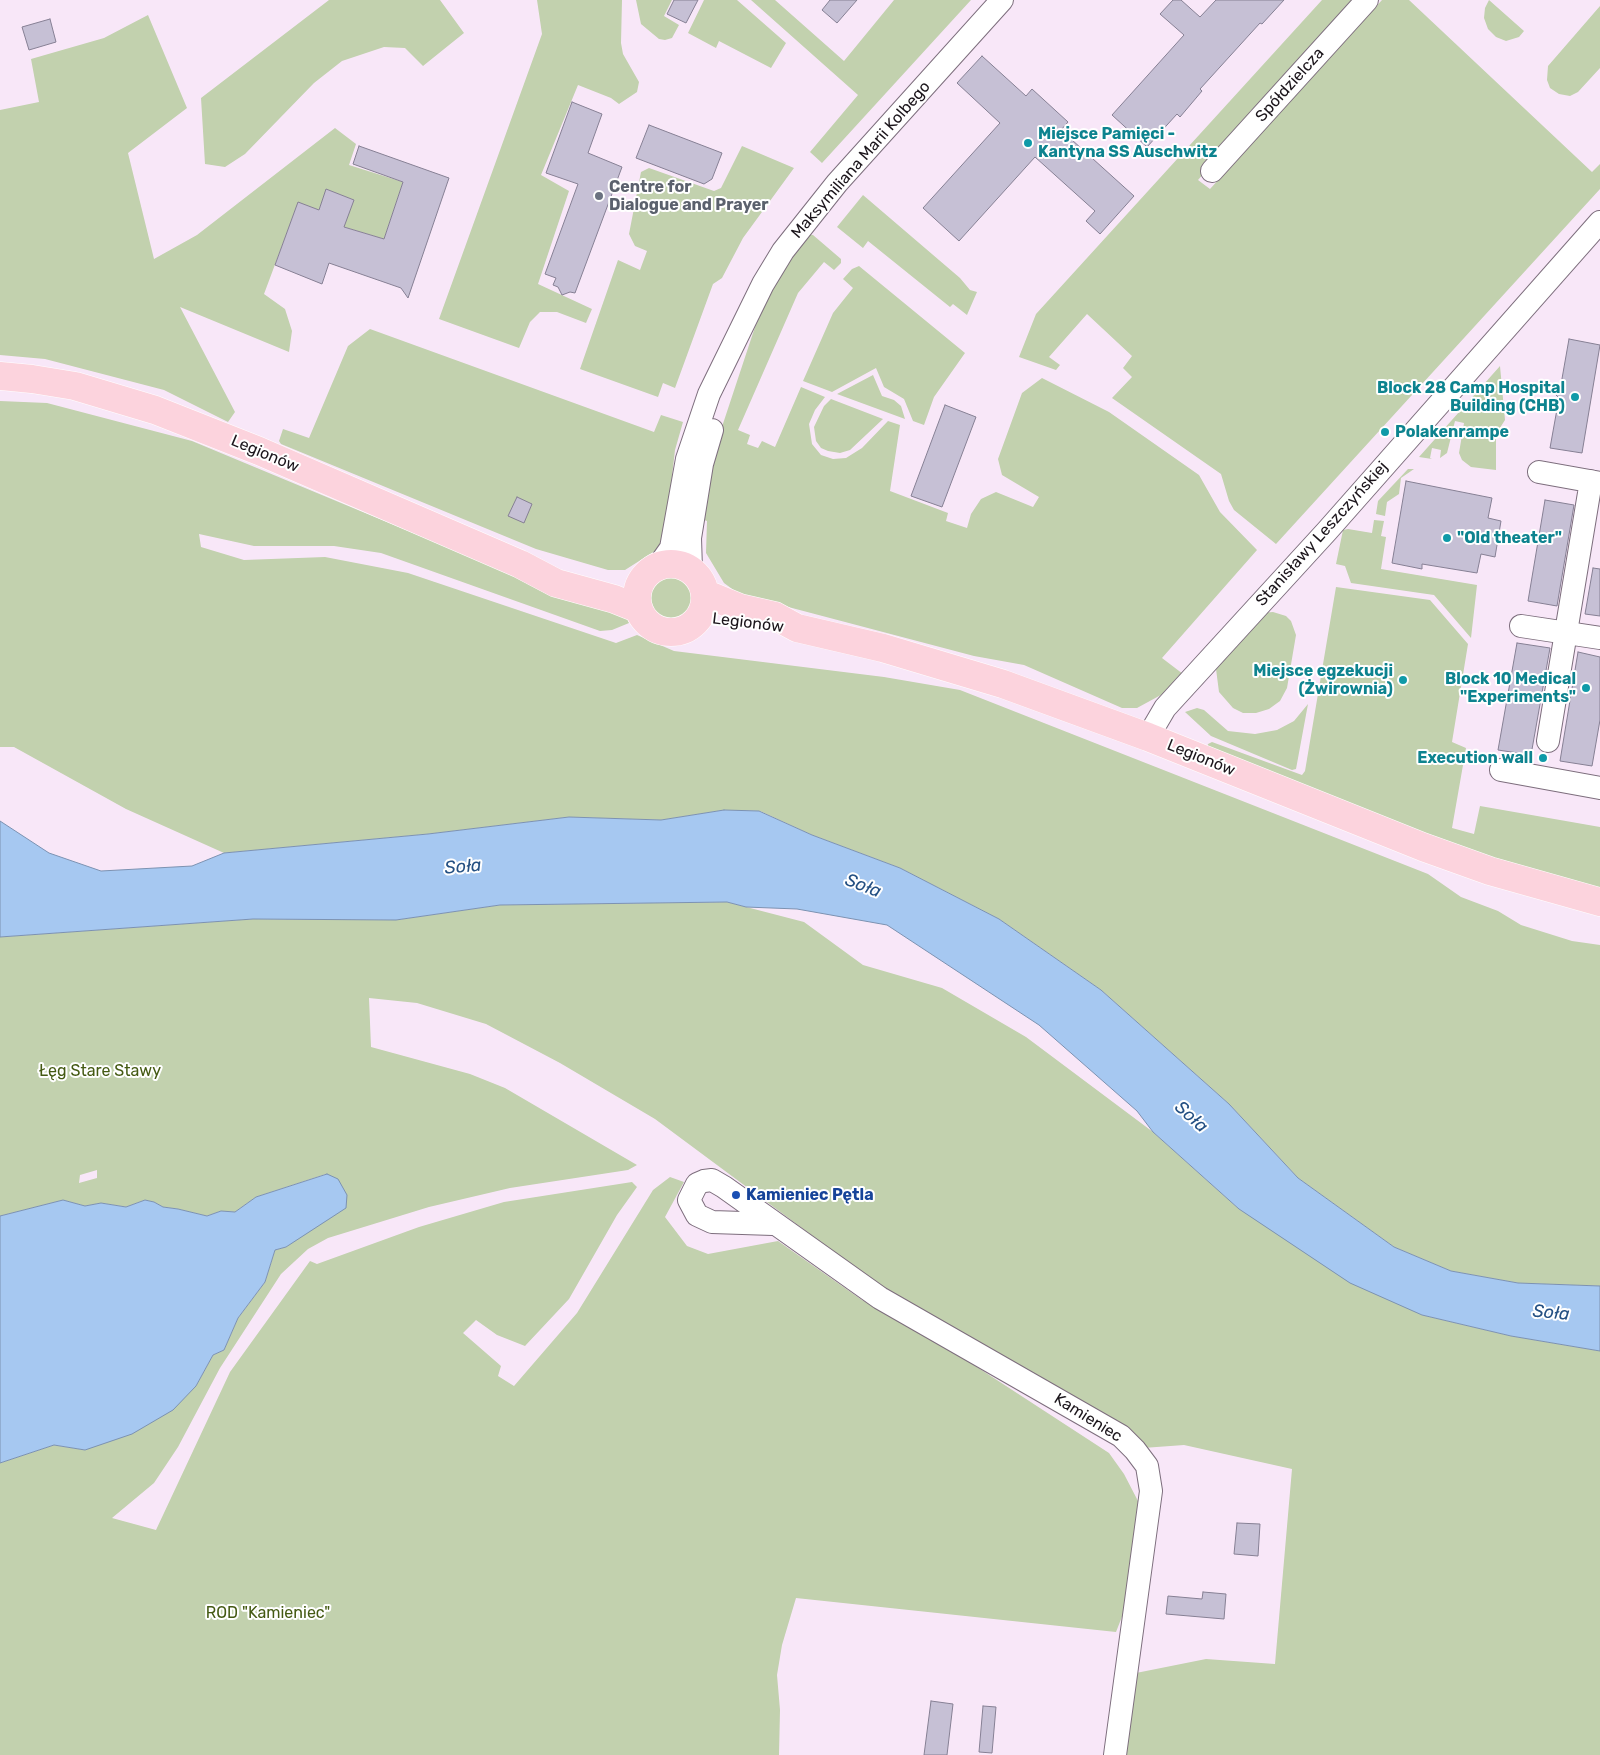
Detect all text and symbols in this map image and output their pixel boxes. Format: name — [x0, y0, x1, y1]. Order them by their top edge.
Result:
street label: Spółdzielcza — [1252, 44, 1328, 126]
street label: Maksymiliana Marii Kolbego — [787, 77, 935, 243]
place label: Miejsce Pamięci - Kantyna SS Auschwitz — [1038, 124, 1217, 162]
marker: Miejsce Pamięci - Kantyna SS Auschwitz — [1022, 137, 1034, 149]
place label: Centre for Dialogue and Prayer — [609, 177, 768, 215]
marker: Centre for Dialogue and Prayer — [593, 190, 605, 202]
place label: Block 28 Camp Hospital Building (CHB) — [1377, 378, 1565, 416]
marker: Block 28 Camp Hospital Building (CHB) — [1569, 391, 1581, 403]
place label: Polakenrampe — [1395, 422, 1509, 442]
marker: Polakenrampe — [1379, 426, 1391, 438]
street label: Legionów — [228, 431, 302, 477]
street label: Stanisławy Leszczyńskiej — [1252, 458, 1392, 610]
place label: "Old theater" — [1457, 528, 1562, 548]
marker: "Old theater" — [1441, 532, 1453, 544]
street label: Legionów — [711, 609, 785, 637]
place label: Miejsce egzekucji (Żwirownia) — [1253, 661, 1393, 699]
place label: Block 10 Medical "Experiments" — [1445, 669, 1576, 707]
marker: Miejsce egzekucji (Żwirownia) — [1397, 674, 1409, 686]
marker: Block 10 Medical "Experiments" — [1580, 682, 1592, 694]
street label: Legionów — [1164, 736, 1238, 780]
place label: Execution wall — [1417, 748, 1533, 768]
marker: Execution wall — [1537, 752, 1549, 764]
water label: Soła — [444, 855, 482, 879]
water label: Soła — [842, 869, 884, 903]
park label: Łęg Stare Stawy — [39, 1061, 161, 1081]
water label: Soła — [1170, 1097, 1212, 1137]
place label: Kamieniec Pętla — [746, 1185, 874, 1205]
marker: Kamieniec Pętla — [730, 1189, 742, 1201]
water label: Soła — [1532, 1301, 1570, 1325]
street label: Kamieniec — [1050, 1390, 1126, 1446]
park label: ROD "Kamieniec" — [206, 1603, 330, 1623]

